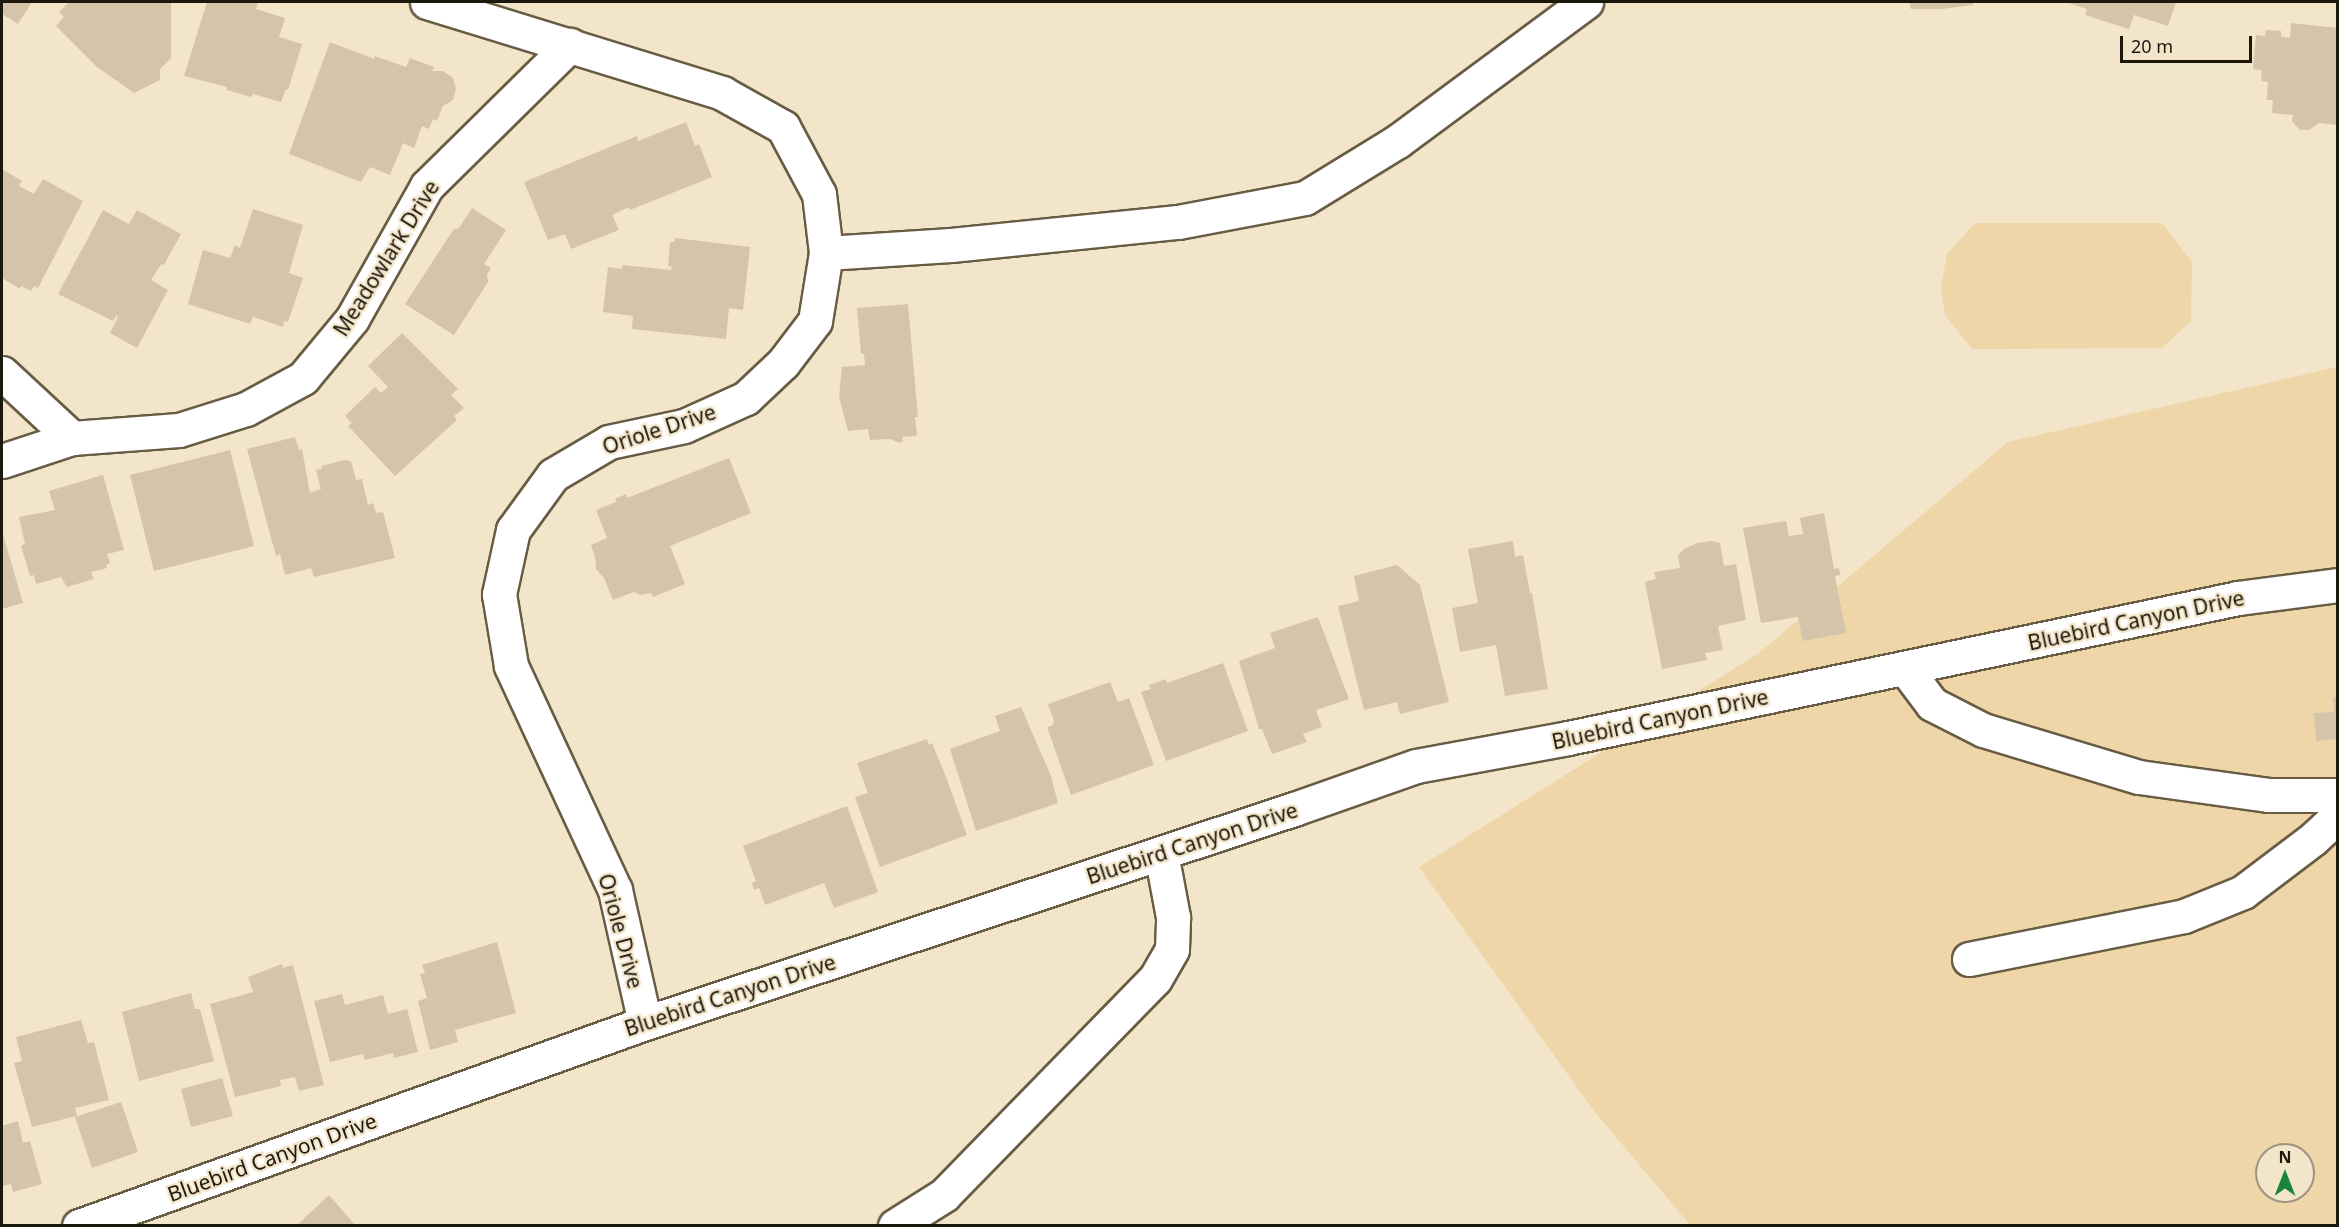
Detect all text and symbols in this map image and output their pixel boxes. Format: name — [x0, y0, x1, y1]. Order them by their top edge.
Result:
scale bar — [2123, 24, 2255, 62]
text: 20 m — [2131, 34, 2173, 58]
street label: Meadowlark Drive — [328, 175, 444, 341]
street label: Oriole Drive — [599, 399, 719, 459]
street label: Bluebird Canyon Drive — [2025, 585, 2247, 655]
street label: Bluebird Canyon Drive — [1549, 684, 1771, 754]
street label: Bluebird Canyon Drive — [1083, 797, 1301, 889]
street label: Oriole Drive — [594, 871, 648, 991]
street label: Bluebird Canyon Drive — [621, 949, 839, 1041]
street label: Bluebird Canyon Drive — [164, 1107, 380, 1207]
north arrow — [2255, 1143, 2315, 1203]
text: N — [2278, 1146, 2292, 1168]

